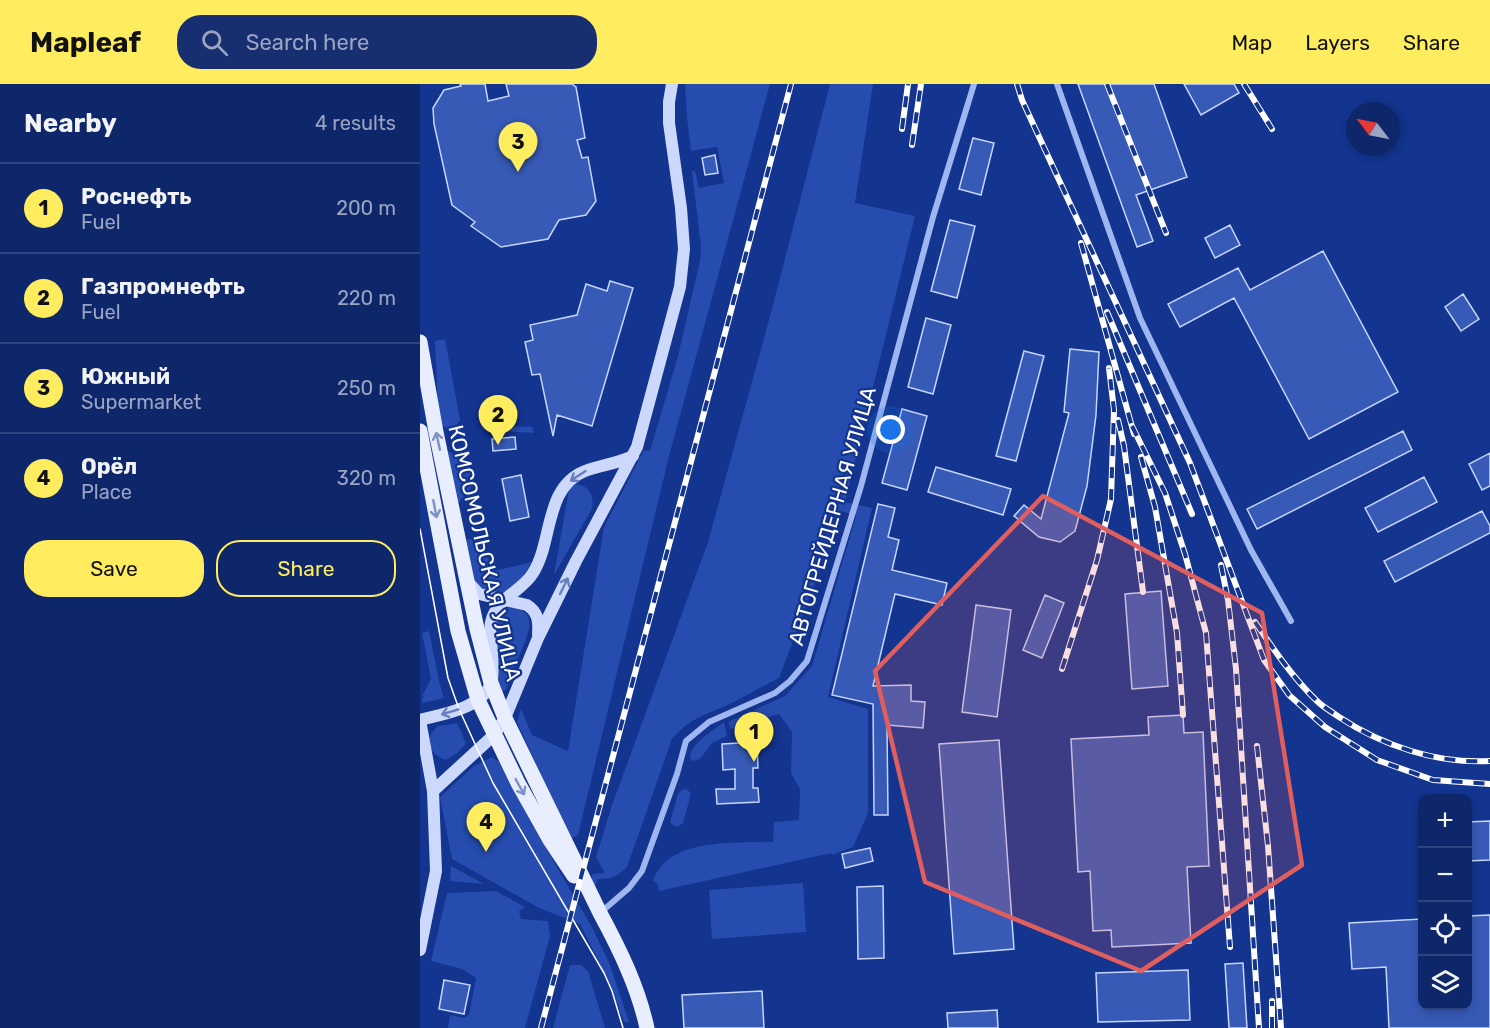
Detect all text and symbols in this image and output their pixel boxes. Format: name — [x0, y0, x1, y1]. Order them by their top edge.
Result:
search box — [177, 15, 597, 69]
text: Mapleaf — [30, 26, 141, 59]
icon: search — [198, 26, 231, 59]
text: Search here — [246, 29, 369, 56]
text: Map — [1231, 30, 1272, 55]
text: Layers — [1305, 30, 1370, 55]
text: Share — [1403, 30, 1460, 55]
north arrow — [1346, 102, 1400, 156]
text: Nearby — [24, 108, 117, 139]
text: 4 results — [315, 111, 396, 135]
pin: 3 — [498, 122, 538, 172]
text: Роснефть — [81, 183, 192, 210]
text: 1 — [39, 196, 48, 220]
text: 200 m — [336, 196, 396, 220]
text: Fuel — [81, 210, 121, 234]
text: Газпромнефть — [81, 273, 245, 300]
text: 2 — [37, 286, 50, 310]
text: 220 m — [337, 286, 396, 310]
text: Fuel — [81, 300, 121, 324]
text: Южный — [81, 363, 170, 390]
text: 3 — [37, 376, 50, 400]
text: 250 m — [337, 376, 396, 400]
street label: АВТОГРЕЙДЕРНАЯ УЛИЦА — [783, 384, 881, 648]
text: Supermarket — [81, 390, 201, 414]
pin: 2 — [478, 396, 518, 445]
your location — [876, 415, 905, 444]
street label: КОМСОМОЛЬСКАЯ УЛИЦА — [443, 423, 527, 683]
one-way arrow — [432, 432, 443, 451]
text: Орёл — [81, 453, 137, 480]
text: 4 — [37, 466, 50, 490]
text: 320 m — [337, 466, 396, 490]
one-way arrow — [570, 470, 587, 483]
text: Place — [81, 480, 132, 504]
one-way arrow — [430, 499, 441, 518]
button: Save — [24, 540, 204, 597]
button: Share — [216, 540, 396, 597]
one-way arrow — [559, 577, 570, 595]
one-way arrow — [441, 707, 460, 718]
pin: 1 — [734, 712, 774, 762]
one-way arrow — [515, 778, 526, 796]
map controls — [1418, 794, 1472, 1010]
button: + — [1418, 794, 1472, 848]
pin: 4 — [466, 802, 506, 852]
button: − — [1418, 848, 1472, 902]
button: locate — [1418, 902, 1472, 956]
button: layers — [1418, 956, 1472, 1010]

